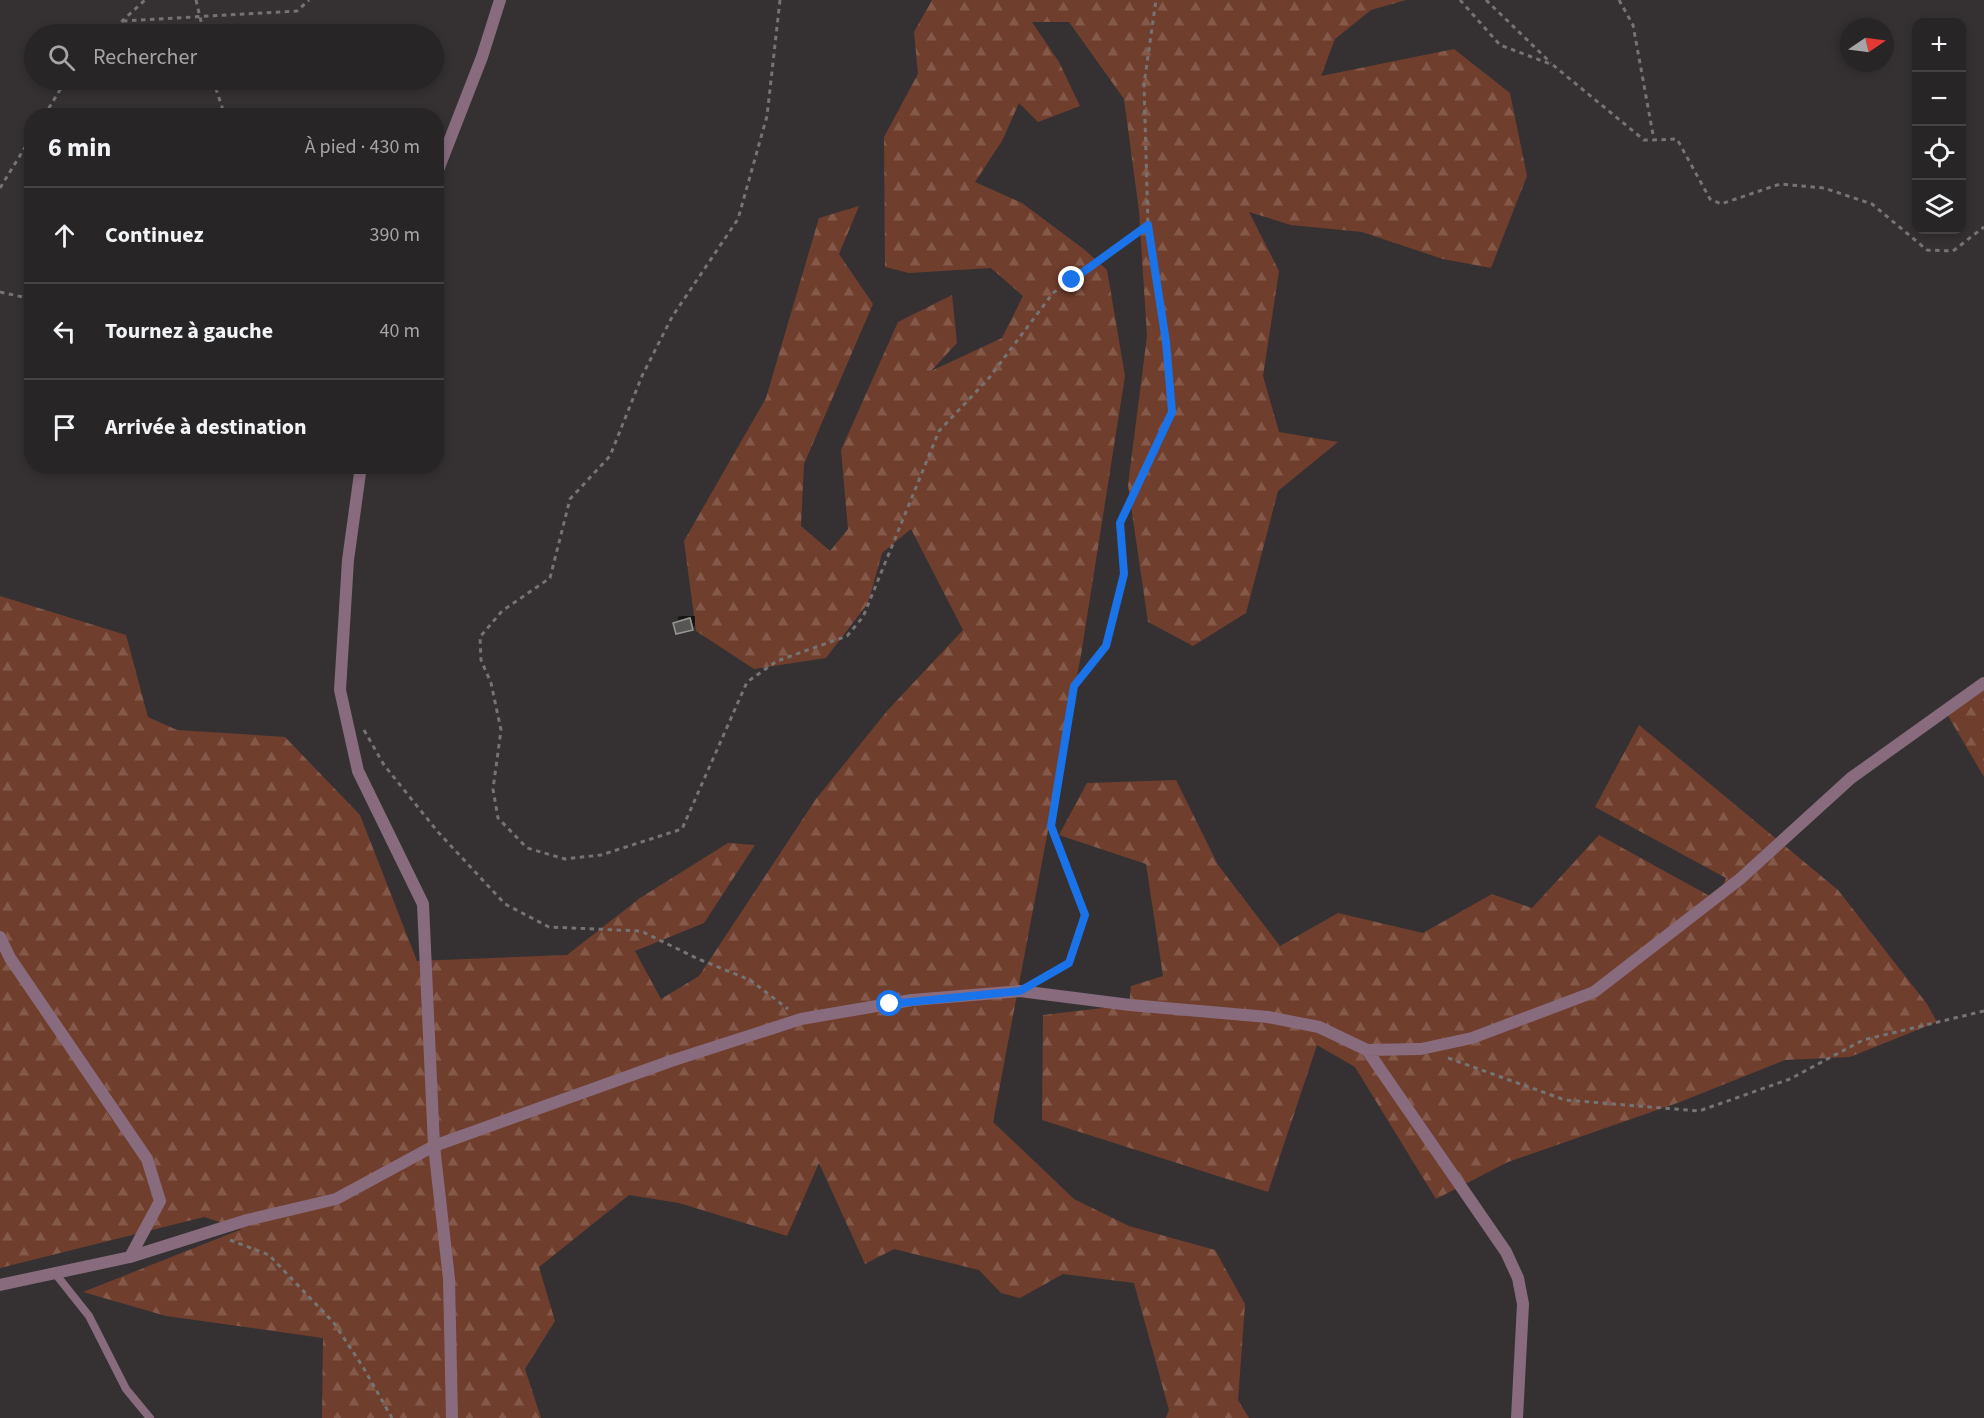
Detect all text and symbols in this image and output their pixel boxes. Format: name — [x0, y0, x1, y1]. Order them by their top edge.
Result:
north arrow — [1840, 18, 1894, 72]
map controls — [1912, 18, 1966, 234]
button: + — [1912, 18, 1966, 72]
search box — [24, 24, 444, 90]
icon: search — [45, 41, 78, 74]
text: Rechercher — [93, 41, 197, 73]
button: − — [1912, 72, 1966, 126]
button: locate — [1912, 126, 1966, 180]
text: 6 min — [48, 129, 111, 166]
text: À pied · 430 m — [305, 133, 420, 161]
button: layers — [1912, 180, 1966, 234]
icon: ahead — [48, 219, 81, 252]
text: Continuez — [105, 219, 204, 251]
text: 390 m — [370, 221, 420, 249]
route end — [1058, 266, 1084, 292]
icon: left — [48, 315, 81, 348]
text: Tournez à gauche — [105, 315, 273, 347]
text: 40 m — [380, 317, 420, 345]
icon: arrive — [48, 411, 81, 444]
text: Arrivée à destination — [105, 411, 307, 443]
route start — [876, 990, 902, 1016]

